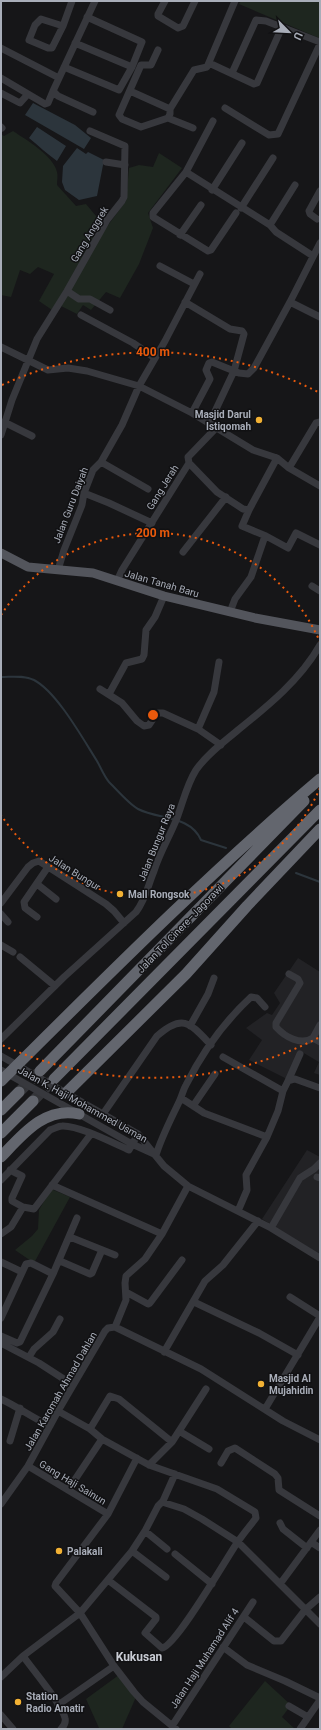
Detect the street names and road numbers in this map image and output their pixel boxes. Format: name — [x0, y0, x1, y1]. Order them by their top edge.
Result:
street label: Gang Anggrek — [69, 204, 111, 264]
street label: Gang Jerah — [144, 463, 181, 512]
street label: Jalan Guru Daiyah — [51, 466, 90, 545]
street label: Jalan Tanah Baru — [123, 568, 200, 599]
street label: Jalan Bungur Raya — [136, 802, 177, 883]
street label: Jalan Bungur — [47, 852, 103, 893]
street label: Jalan Tol Cinere–Jagorawi — [135, 882, 225, 975]
street label: Jalan K. Haji Mohammed Usman — [16, 1064, 149, 1145]
street label: Jalan Karomah Ahmad Dahlan — [22, 1330, 99, 1452]
street label: Gang Haji Sainun — [37, 1458, 108, 1507]
street label: Jalan Haji Muhamad Alif 4 — [168, 1606, 241, 1710]

